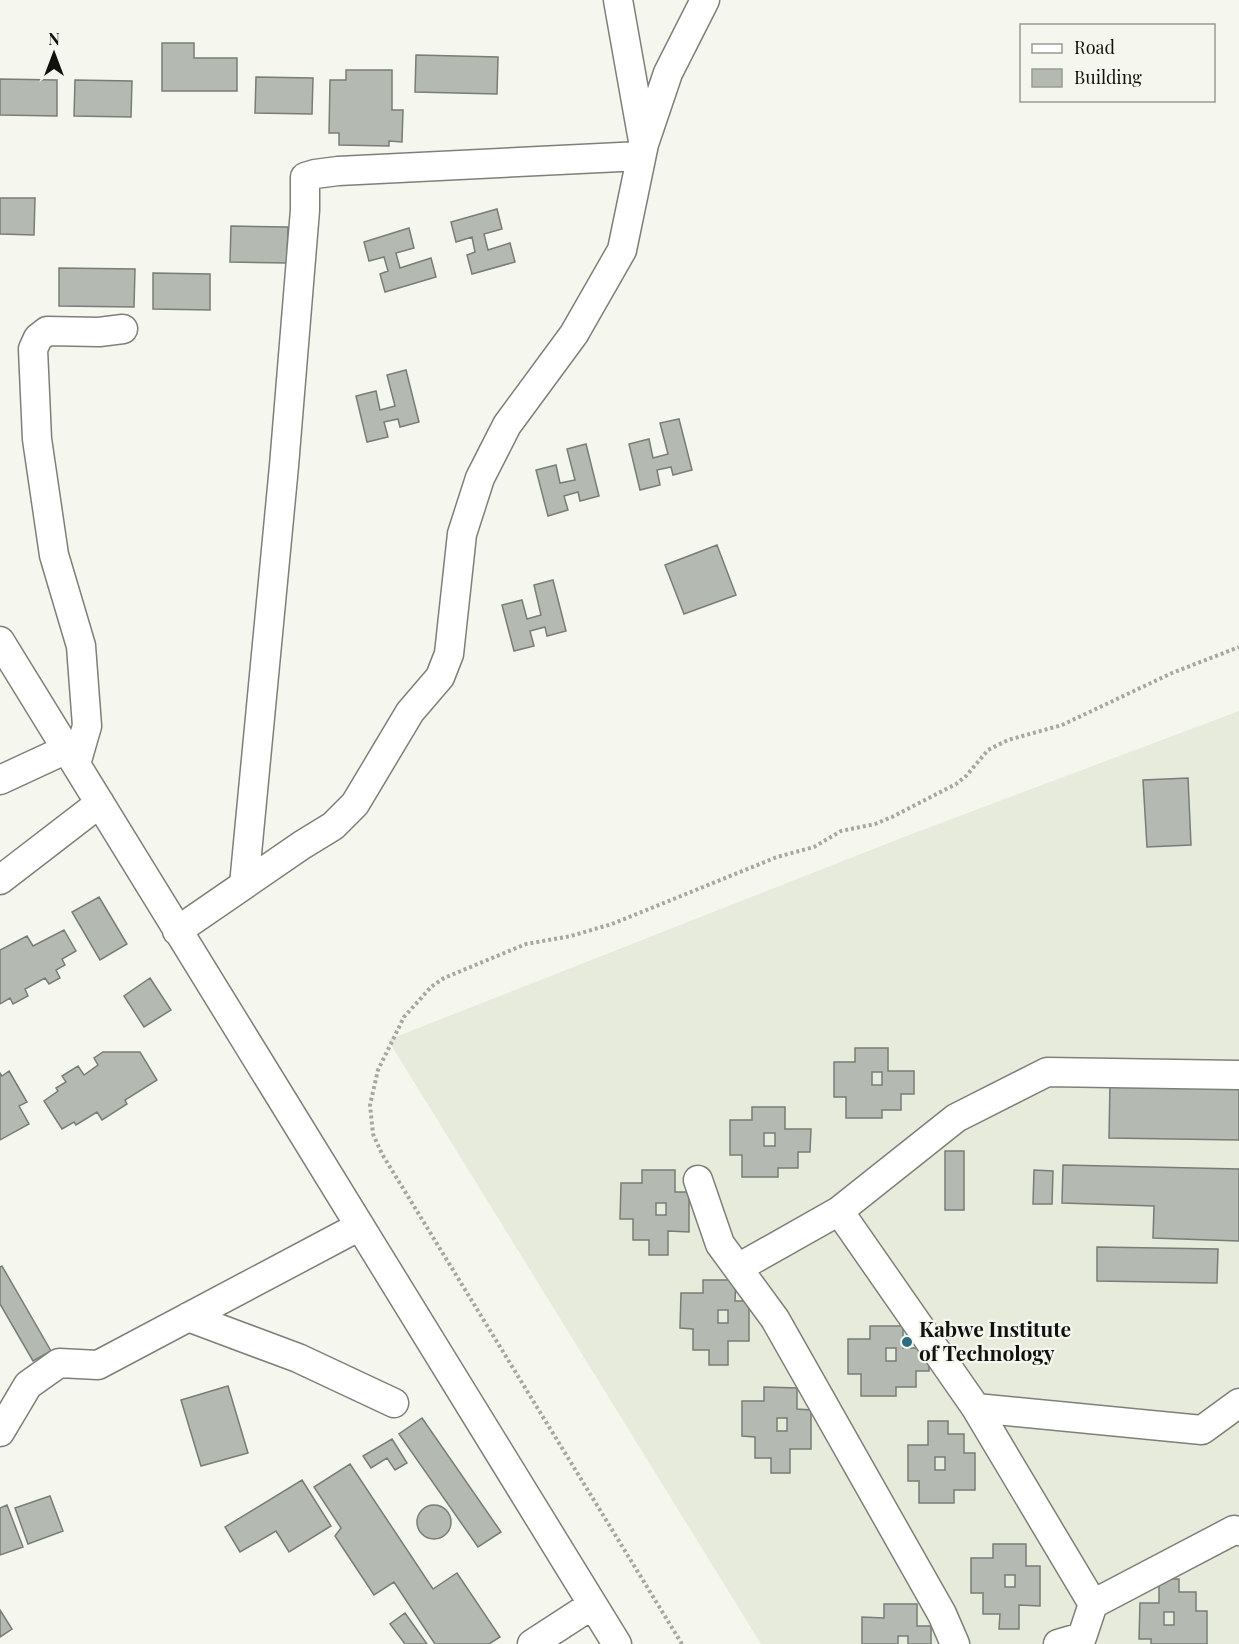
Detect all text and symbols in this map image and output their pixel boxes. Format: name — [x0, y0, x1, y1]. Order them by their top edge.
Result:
north arrow — [24, 24, 84, 84]
legend — [1020, 24, 1215, 102]
text: N — [48, 28, 60, 49]
text: Road — [1074, 35, 1115, 59]
text: Building — [1074, 65, 1142, 89]
place label: Kabwe Institute of Technology — [919, 1314, 1071, 1366]
marker: Kabwe Institute of Technology — [900, 1335, 914, 1349]

